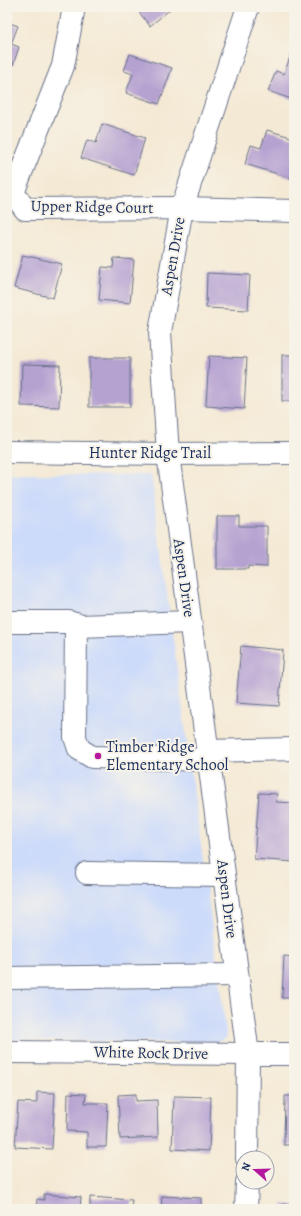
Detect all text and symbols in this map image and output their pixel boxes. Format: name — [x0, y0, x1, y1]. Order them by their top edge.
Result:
street label: Upper Ridge Court — [30, 195, 154, 219]
street label: Aspen Drive — [155, 215, 191, 298]
street label: Hunter Ridge Trail — [89, 442, 211, 464]
street label: Aspen Drive — [167, 536, 200, 619]
place label: Timber Ridge Elementary School — [106, 736, 229, 776]
marker: Timber Ridge Elementary School — [93, 751, 103, 761]
street label: Aspen Drive — [211, 857, 243, 940]
street label: White Rock Drive — [93, 1041, 208, 1065]
north arrow — [235, 1150, 275, 1190]
text: N — [238, 1160, 254, 1173]

